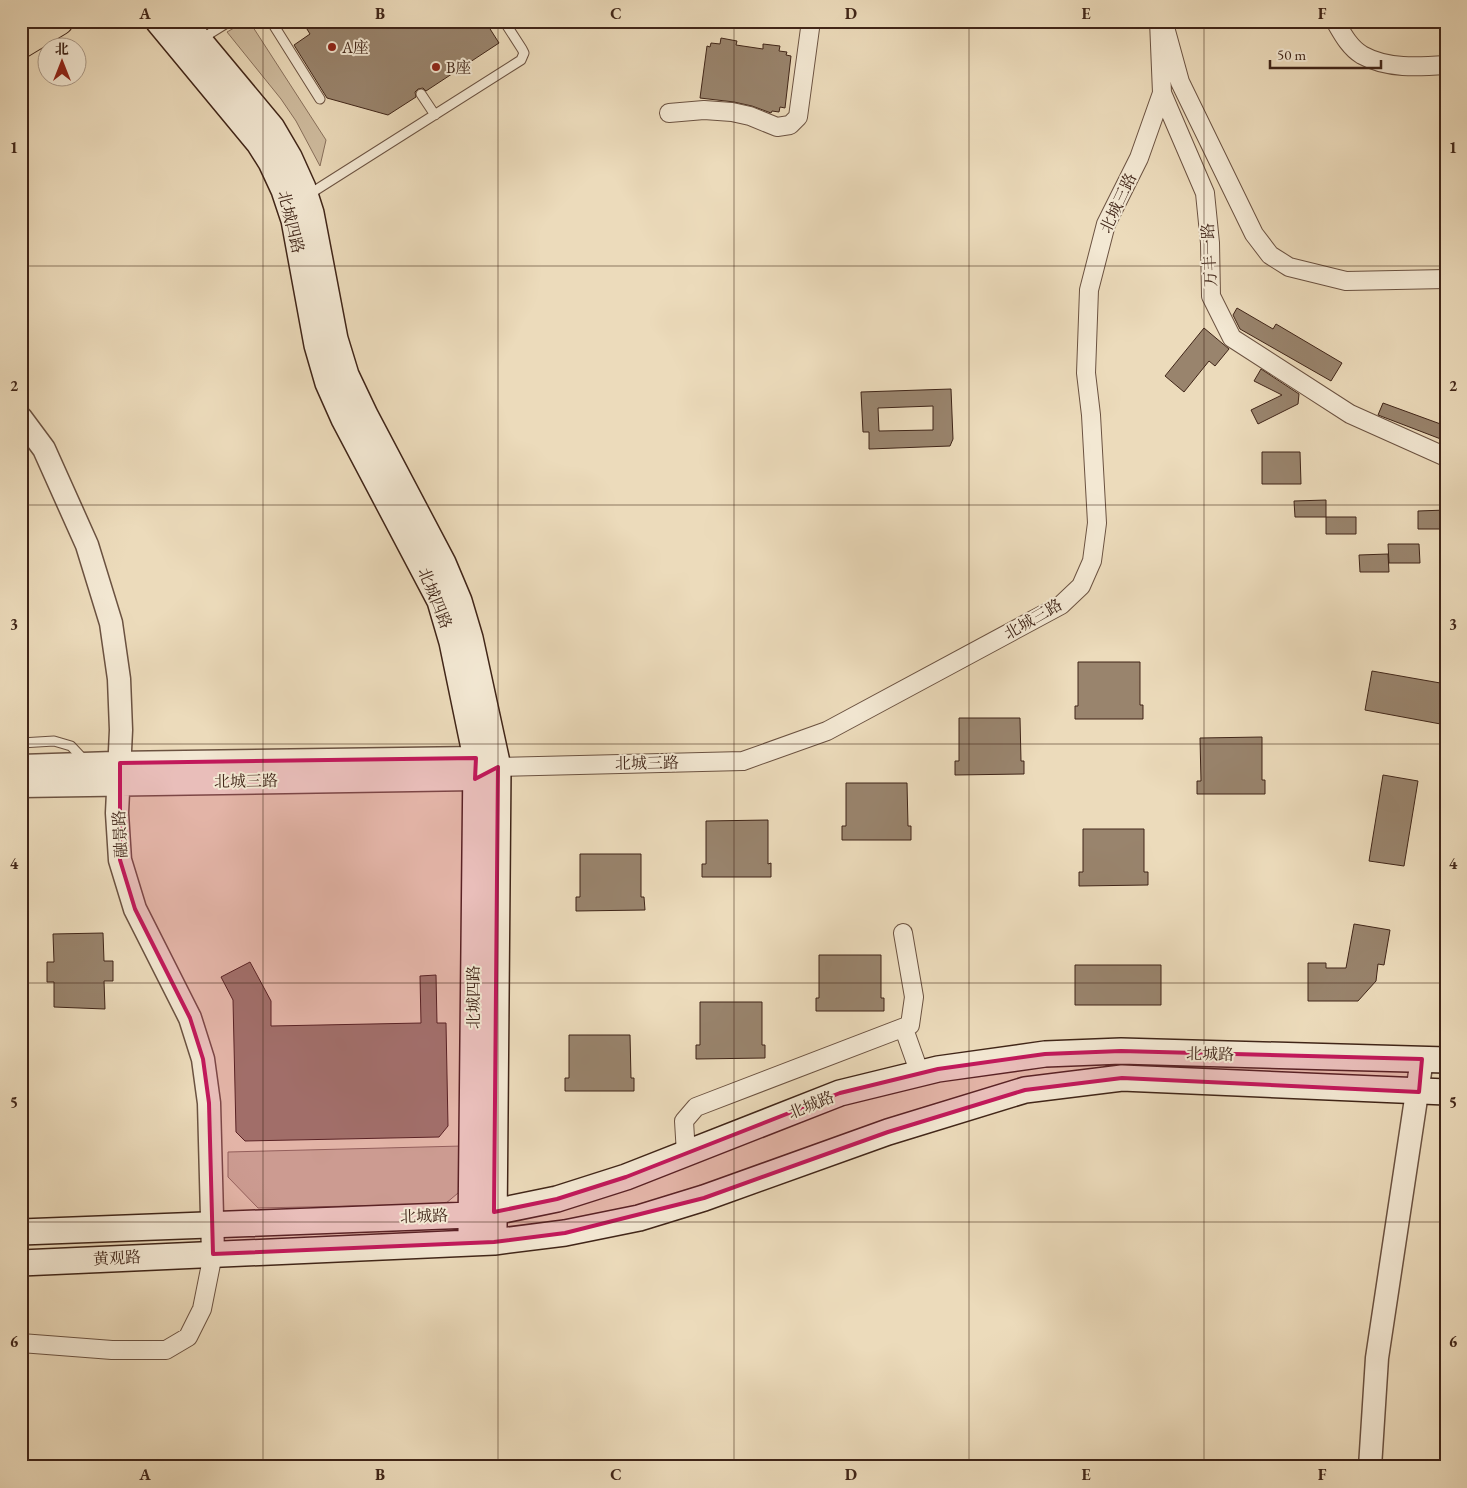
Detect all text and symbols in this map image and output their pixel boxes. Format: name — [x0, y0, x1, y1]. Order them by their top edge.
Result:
text: A — [138, 3, 151, 24]
text: B — [375, 3, 385, 24]
text: C — [610, 3, 622, 24]
text: D — [845, 3, 857, 24]
text: E — [1081, 3, 1091, 24]
text: F — [1318, 3, 1327, 24]
place label: A座 — [341, 37, 369, 58]
north arrow — [38, 38, 88, 88]
scale bar — [1270, 38, 1381, 70]
text: 北 — [55, 40, 69, 58]
marker: A座 — [326, 41, 338, 53]
text: 50 m — [1277, 45, 1306, 64]
place label: B座 — [446, 57, 471, 78]
marker: B座 — [430, 61, 442, 73]
text: 1 — [10, 137, 18, 158]
text: 1 — [1449, 137, 1457, 158]
street label: 北城三路 — [1095, 170, 1141, 236]
street label: 北城四路 — [273, 188, 309, 256]
street label: 万丰一路 — [1197, 222, 1221, 288]
text: 2 — [10, 375, 19, 396]
text: 2 — [1449, 375, 1458, 396]
street label: 北城四路 — [413, 564, 457, 632]
street label: 北城三路 — [1000, 594, 1066, 644]
text: 3 — [10, 614, 18, 635]
text: 3 — [1449, 614, 1457, 635]
street label: 北城三路 — [615, 752, 679, 774]
street label: 北城三路 — [214, 770, 278, 792]
street label: 融景路 — [108, 809, 132, 859]
text: 4 — [10, 853, 19, 874]
text: 4 — [1449, 853, 1458, 874]
street label: 北城四路 — [463, 965, 484, 1029]
street label: 北城路 — [1186, 1043, 1234, 1065]
street label: 北城路 — [785, 1086, 837, 1124]
text: 5 — [10, 1092, 18, 1113]
text: 5 — [1449, 1092, 1457, 1113]
street label: 北城路 — [400, 1205, 448, 1227]
street label: 黄观路 — [92, 1246, 142, 1270]
text: 6 — [10, 1331, 19, 1352]
text: 6 — [1449, 1331, 1458, 1352]
text: A — [138, 1464, 151, 1485]
text: B — [375, 1464, 385, 1485]
text: C — [610, 1464, 622, 1485]
text: D — [845, 1464, 857, 1485]
text: E — [1081, 1464, 1091, 1485]
text: F — [1318, 1464, 1327, 1485]

